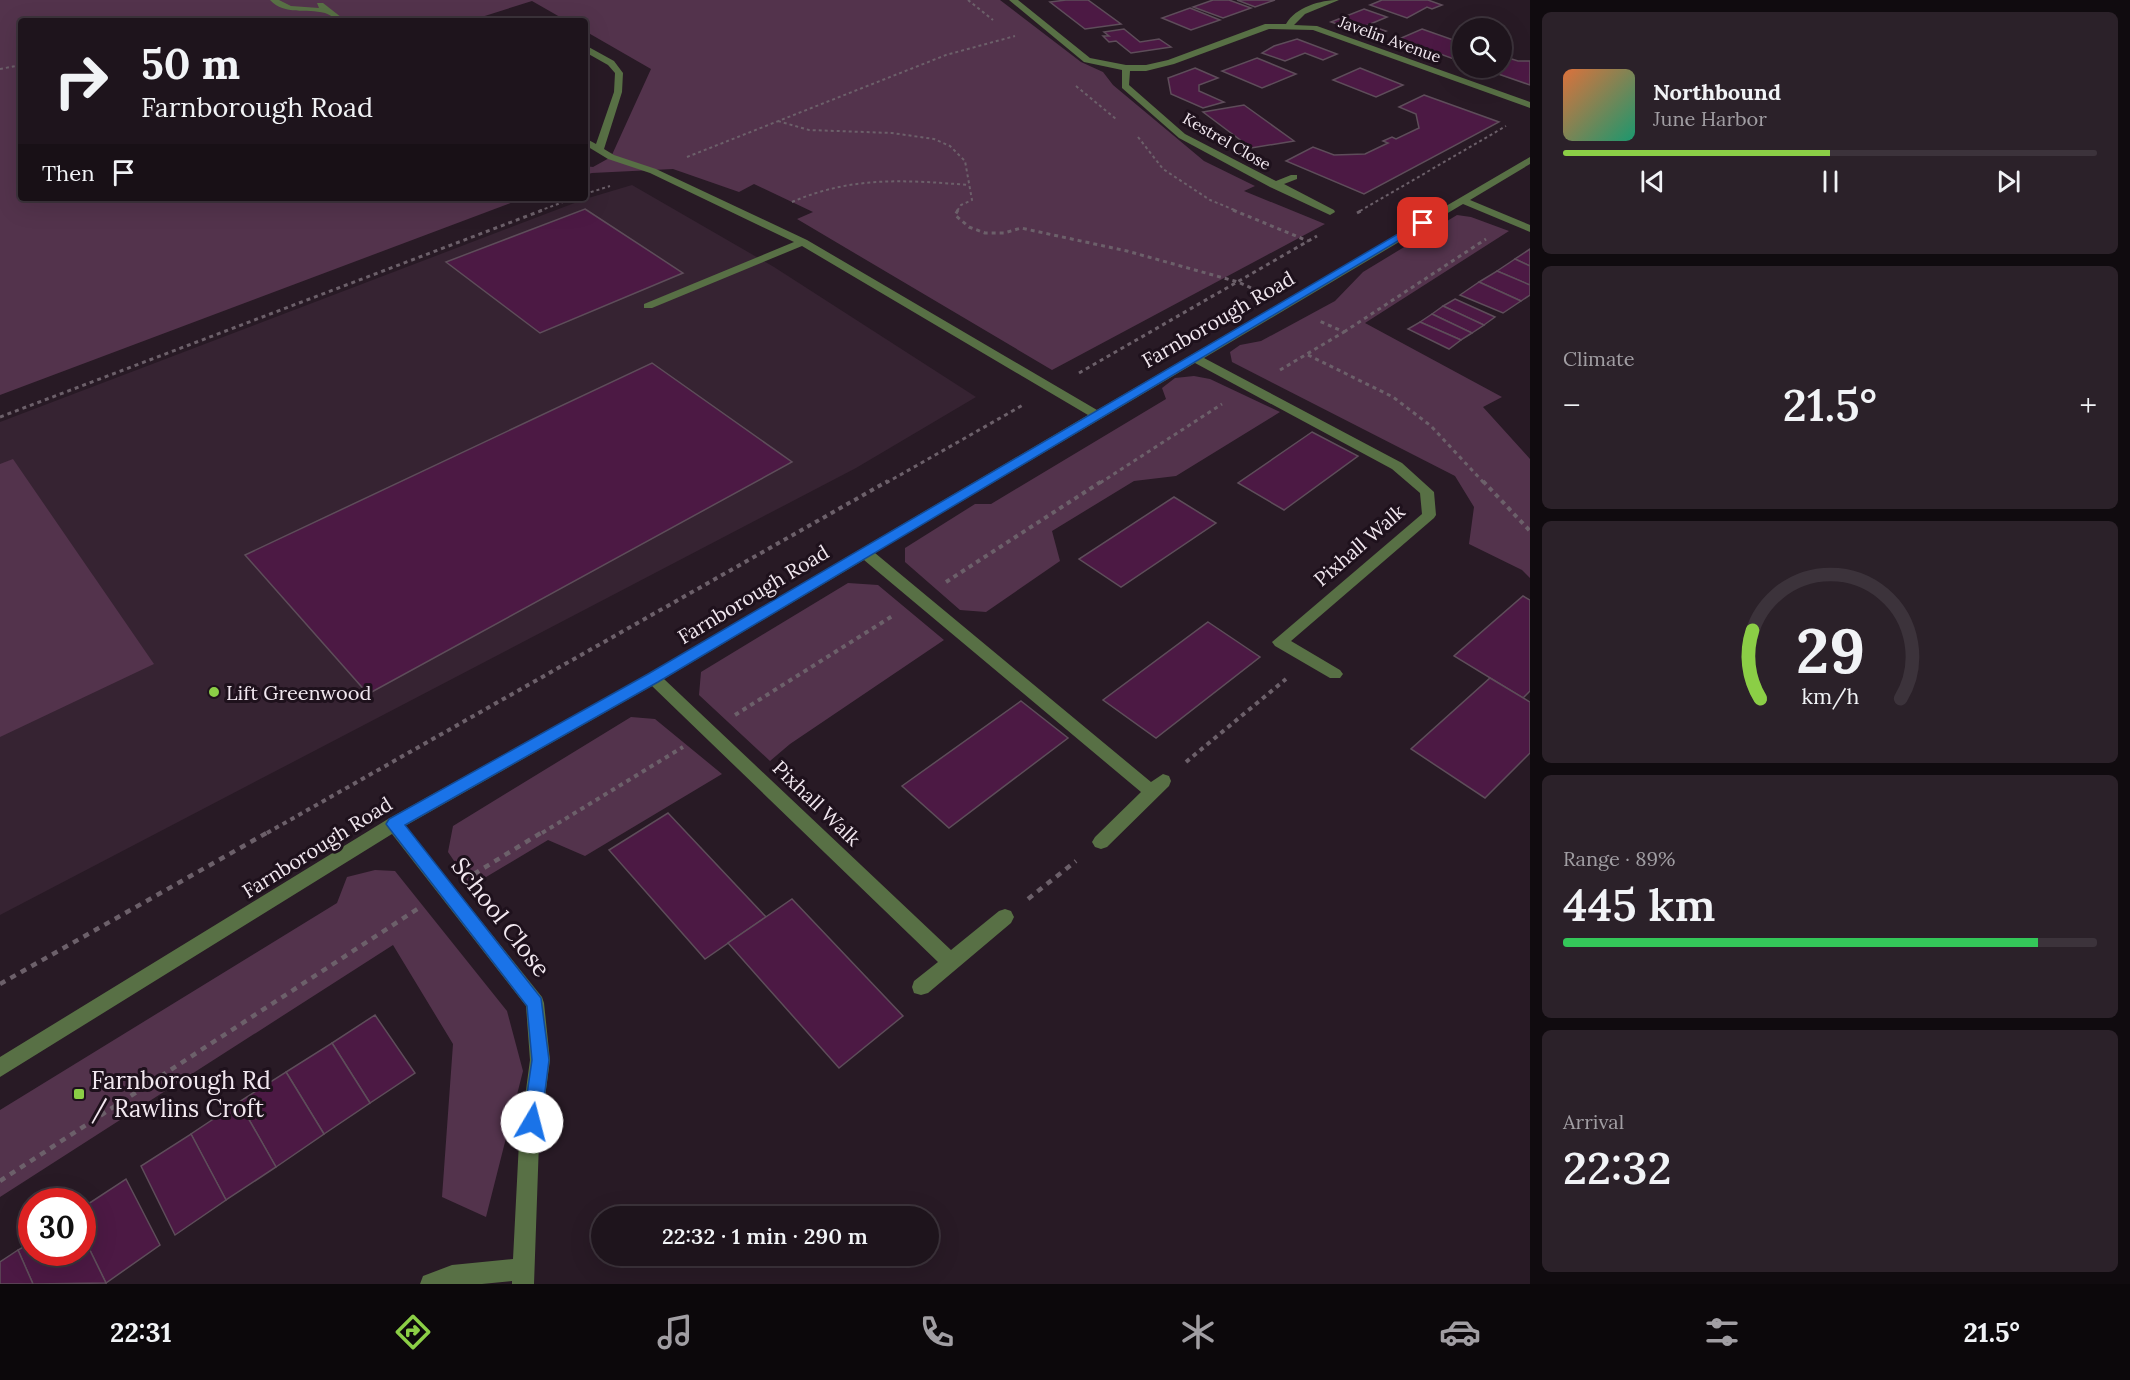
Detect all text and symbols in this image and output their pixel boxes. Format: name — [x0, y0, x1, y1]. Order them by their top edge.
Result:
street label: Javelin Avenue — [1335, 11, 1444, 67]
map controls — [1452, 18, 1512, 78]
button: search — [1452, 18, 1512, 78]
text: 50 m — [141, 37, 240, 91]
icon: right — [42, 42, 120, 120]
text: Northbound — [1653, 78, 1781, 106]
text: Farnborough Road — [141, 90, 373, 124]
text: June Harbor — [1653, 106, 1767, 131]
street label: Kestrel Close — [1180, 108, 1275, 174]
icon: arrive — [107, 156, 140, 189]
text: Then — [42, 159, 95, 187]
icon: previous — [1636, 165, 1669, 198]
icon: pause — [1814, 165, 1847, 198]
icon: next — [1992, 165, 2025, 198]
pin — [1397, 197, 1448, 248]
icon: arrive — [1406, 206, 1439, 239]
street label: Farnborough Road — [1137, 265, 1299, 373]
text: Climate — [1563, 346, 1635, 371]
text: 21.5° — [1783, 376, 1877, 433]
text: − — [1563, 384, 1581, 426]
text: + — [2080, 384, 2097, 426]
street label: Pixhall Walk — [1308, 499, 1410, 591]
street label: Farnborough Road — [673, 539, 833, 649]
text: 29 — [1795, 610, 1865, 690]
place label: Lift Greenwood — [226, 680, 371, 705]
text: km/h — [1801, 682, 1859, 710]
marker: Lift Greenwood — [207, 685, 221, 699]
street label: Pixhall Walk — [768, 755, 866, 851]
street label: Farnborough Road — [237, 791, 397, 903]
text: Range · 89% — [1563, 846, 1675, 871]
street label: School Close — [445, 851, 557, 983]
text: 445 km — [1563, 876, 1715, 933]
place label: Farnborough Rd / Rawlins Croft — [91, 1065, 271, 1124]
marker: Farnborough Rd / Rawlins Croft — [72, 1087, 86, 1101]
position arrow — [500, 1090, 564, 1154]
text: Arrival — [1563, 1109, 1624, 1134]
text: 22:32 — [1563, 1139, 1672, 1196]
speed limit sign: 30 — [18, 1188, 96, 1266]
text: 22:32 · 1 min · 290 m — [662, 1222, 868, 1250]
icon: directions — [392, 1311, 434, 1353]
icon: music — [654, 1311, 696, 1353]
icon: phone — [916, 1311, 958, 1353]
icon: climate — [1177, 1311, 1219, 1353]
icon: car — [1439, 1311, 1481, 1353]
icon: filters — [1701, 1311, 1743, 1353]
text: 22:31 — [110, 1315, 172, 1349]
text: 21.5° — [1963, 1315, 2020, 1349]

